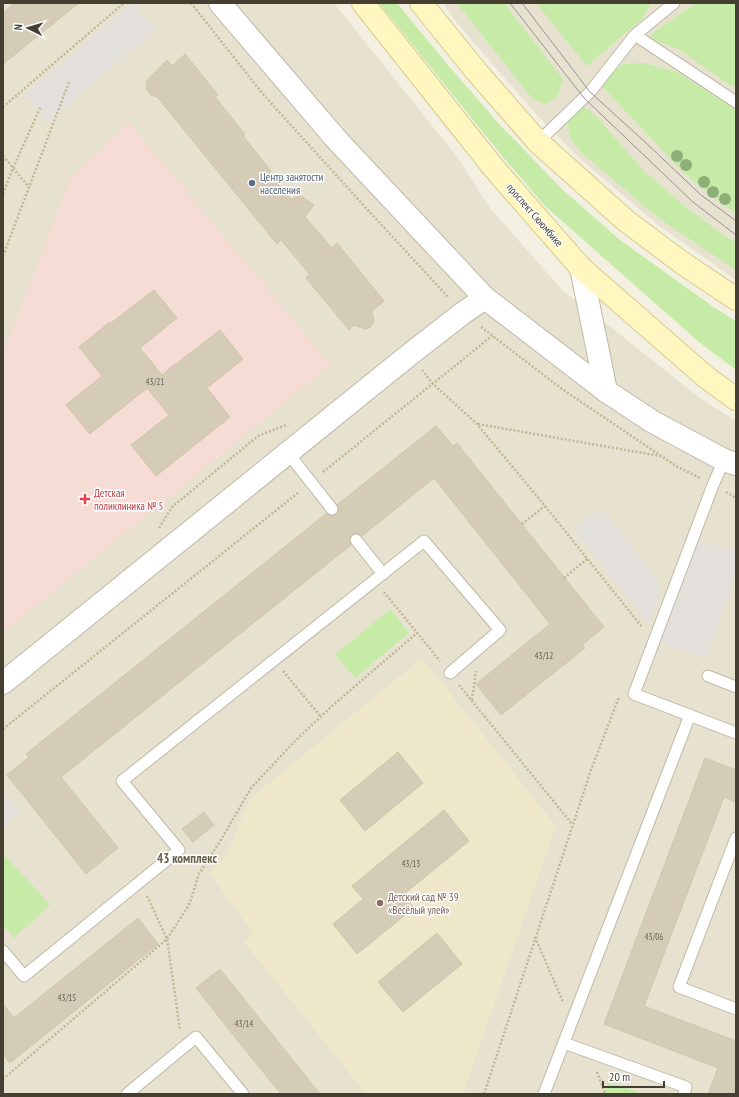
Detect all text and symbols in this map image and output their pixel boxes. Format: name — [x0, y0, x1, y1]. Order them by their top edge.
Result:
north arrow — [8, 8, 48, 48]
text: N — [11, 24, 25, 31]
place label: Центр занятости населения — [260, 170, 324, 197]
marker: Центр занятости населения — [247, 178, 257, 188]
street label: проспект Сююмбике — [504, 181, 567, 250]
house number: 43/21 — [146, 376, 164, 387]
place label: Детская поликлиника № 5 — [94, 486, 164, 513]
marker: Детская поликлиника № 5 — [79, 493, 91, 505]
house number: 43/12 — [535, 650, 553, 661]
district label: 43 комплекс — [157, 850, 217, 867]
house number: 43/13 — [402, 858, 420, 869]
place label: Детский сад № 39 «Весёлый улей» — [388, 890, 459, 917]
marker: Детский сад № 39 «Весёлый улей» — [375, 898, 385, 908]
house number: 43/06 — [645, 931, 663, 942]
house number: 43/15 — [58, 992, 76, 1003]
house number: 43/14 — [235, 1018, 253, 1029]
scale bar — [603, 1063, 664, 1089]
text: 20 m — [609, 1069, 630, 1084]

